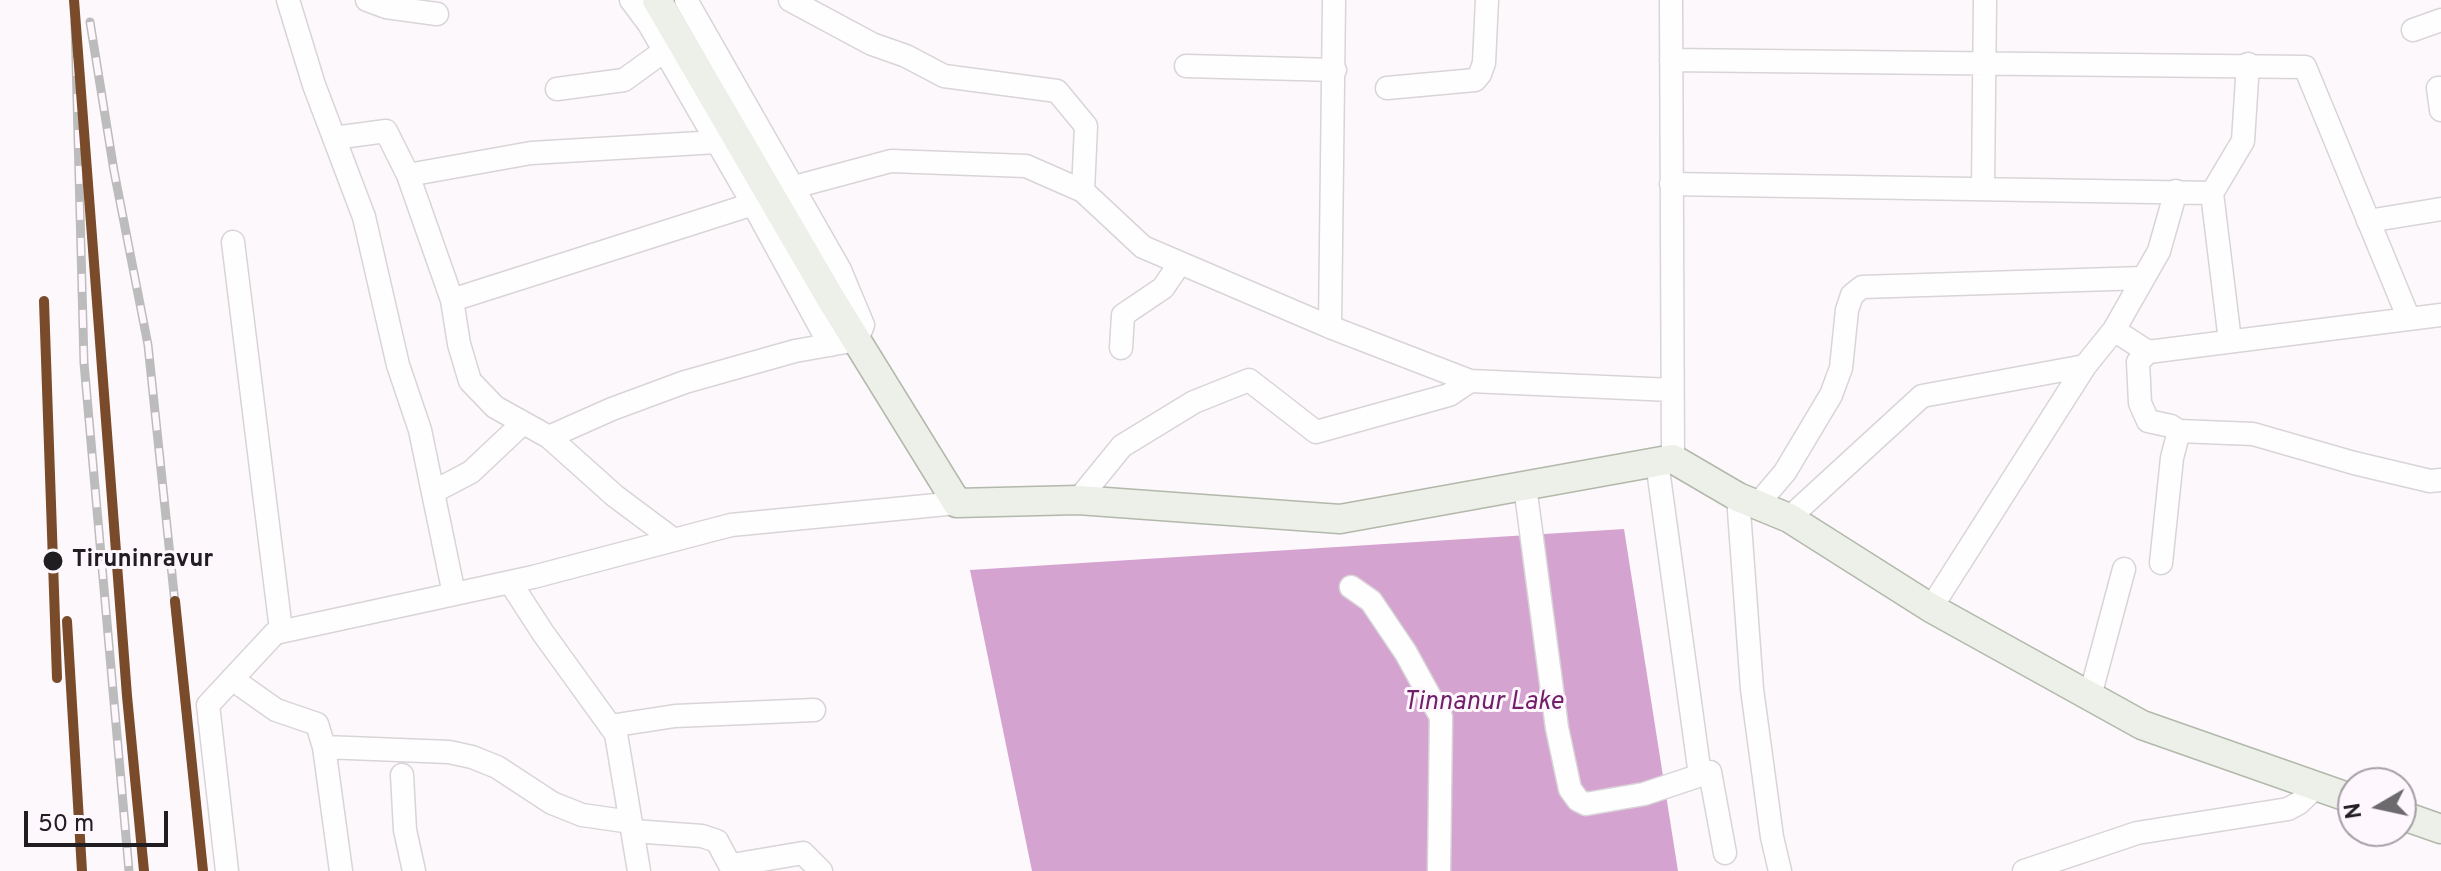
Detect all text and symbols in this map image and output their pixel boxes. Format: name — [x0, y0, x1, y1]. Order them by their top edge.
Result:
place label: Tiruninravur — [72, 547, 213, 575]
marker: Tiruninravur — [41, 549, 65, 573]
water label: Tinnanur Lake — [1403, 688, 1563, 720]
north arrow — [2337, 767, 2417, 847]
scale bar — [28, 795, 172, 845]
text: N — [2340, 801, 2369, 820]
text: 50 m — [38, 810, 94, 840]

